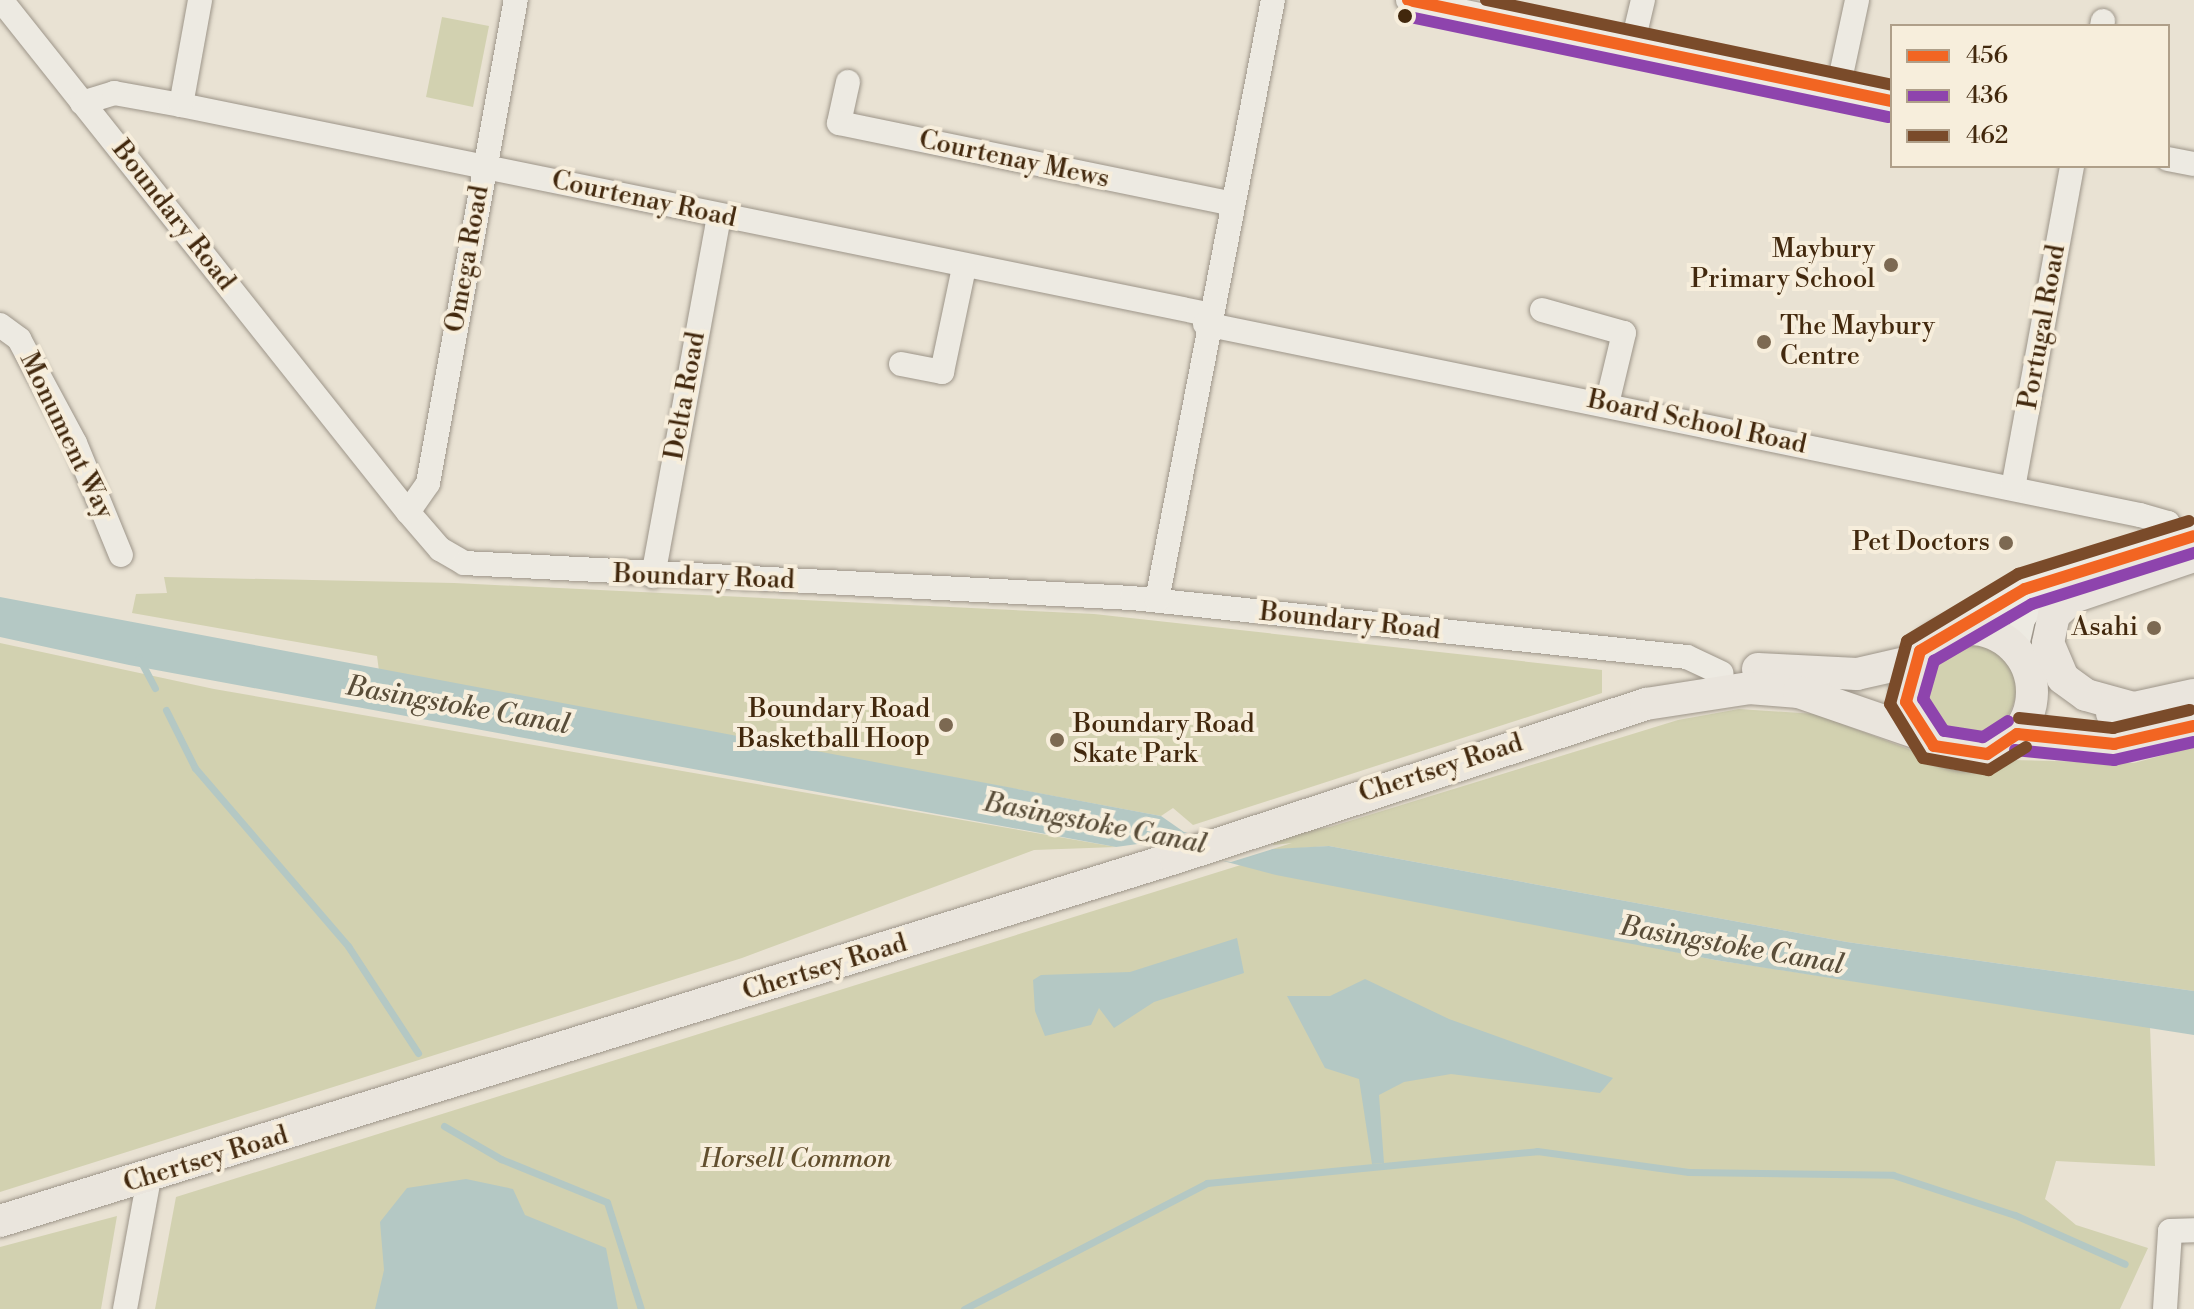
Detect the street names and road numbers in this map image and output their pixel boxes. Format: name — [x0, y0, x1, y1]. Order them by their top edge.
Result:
street label: Courtenay Mews — [916, 125, 1112, 195]
street label: Boundary Road — [105, 135, 241, 297]
street label: Courtenay Road — [549, 165, 739, 235]
street label: Omega Road — [440, 183, 496, 335]
street label: Portugal Road — [2013, 242, 2073, 412]
street label: Delta Road — [659, 330, 713, 462]
street label: Monument Way — [12, 348, 120, 524]
street label: Board School Road — [1585, 385, 1809, 461]
street label: Boundary Road — [613, 559, 795, 597]
street label: Boundary Road — [1258, 597, 1442, 647]
street label: Chertsey Road — [1355, 728, 1527, 810]
street label: Chertsey Road — [739, 928, 911, 1008]
street label: Chertsey Road — [120, 1120, 292, 1200]

